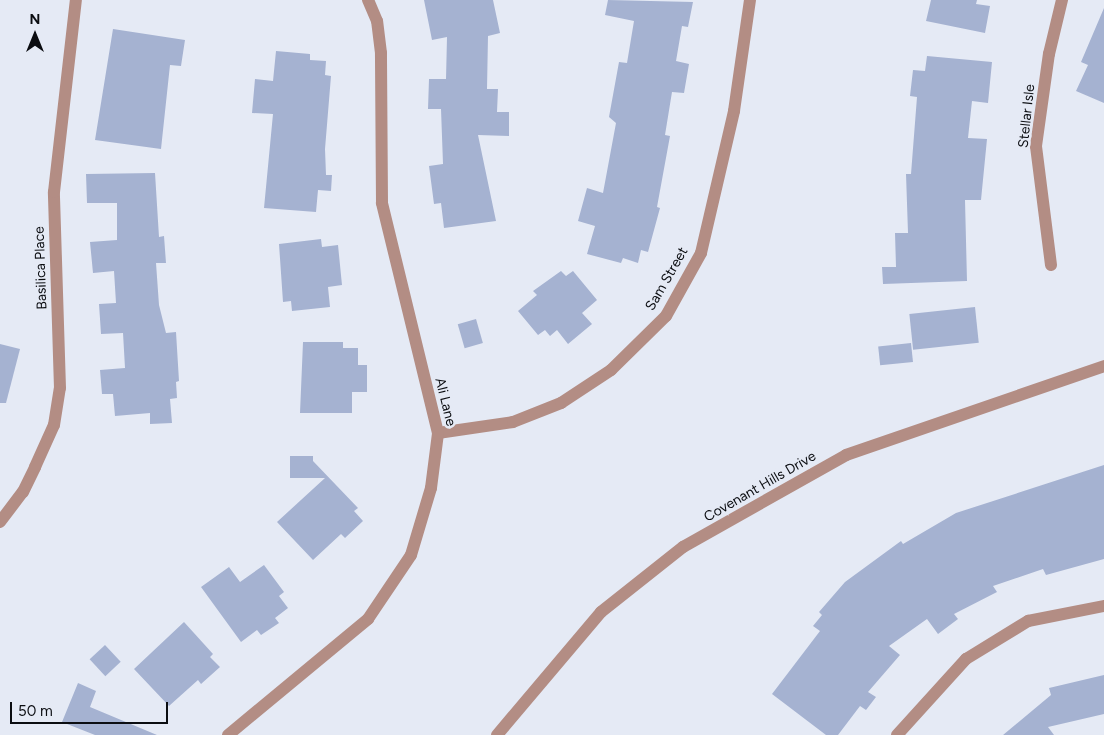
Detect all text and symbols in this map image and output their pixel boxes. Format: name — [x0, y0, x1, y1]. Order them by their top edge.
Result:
north arrow — [10, 10, 60, 60]
text: N — [30, 11, 40, 28]
street label: Stellar Isle — [1015, 83, 1039, 149]
street label: Basilica Place — [31, 226, 51, 310]
street label: Sam Street — [642, 244, 692, 314]
street label: Ali Lane — [431, 376, 459, 428]
street label: Covenant Hills Drive — [701, 448, 819, 526]
scale bar — [12, 692, 170, 724]
text: 50 m — [18, 702, 53, 720]

